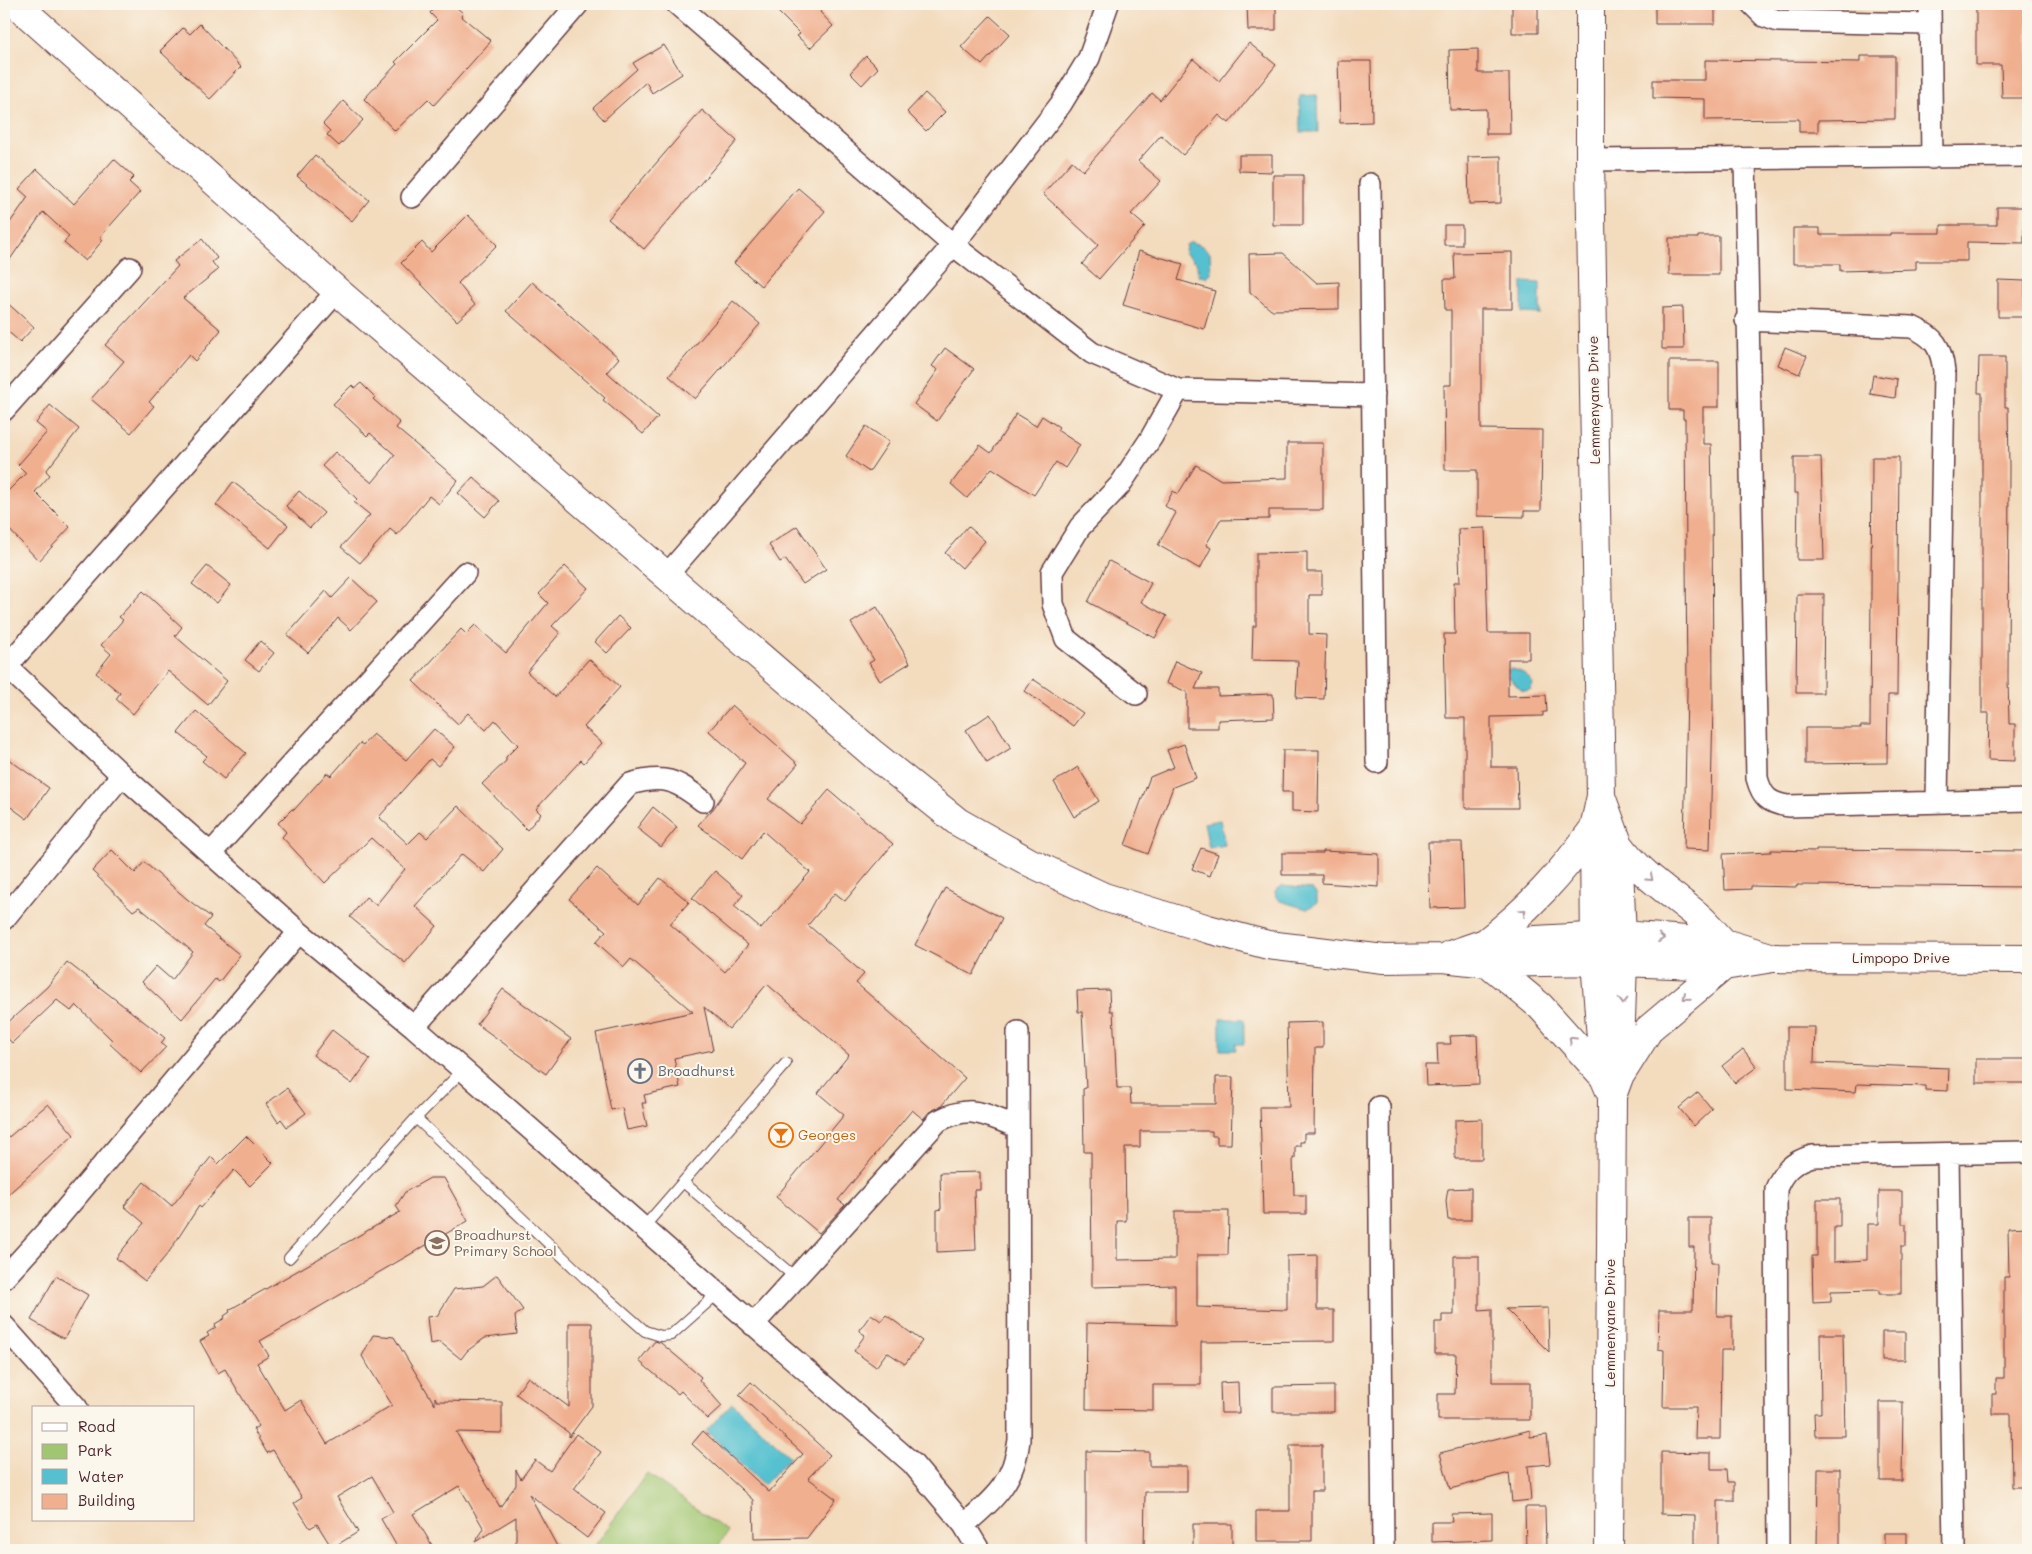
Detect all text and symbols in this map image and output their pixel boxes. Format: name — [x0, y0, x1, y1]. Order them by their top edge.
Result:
street label: Lemmenyane Drive — [1583, 336, 1604, 465]
one-way arrow — [1645, 873, 1654, 882]
one-way arrow — [1518, 909, 1527, 918]
one-way arrow — [1657, 933, 1665, 944]
street label: Limpopo Drive — [1852, 948, 1950, 967]
one-way arrow — [1683, 991, 1692, 999]
one-way arrow — [1618, 998, 1628, 1006]
one-way arrow — [1569, 1037, 1578, 1046]
church icon: Broadhurst — [627, 1058, 653, 1084]
place label: Broadhurst — [658, 1061, 735, 1080]
bar icon: Georges — [768, 1122, 794, 1148]
place label: Georges — [798, 1125, 856, 1144]
place label: Broadhurst Primary School — [454, 1225, 557, 1260]
school or university icon: Broadhurst Primary School — [424, 1230, 450, 1256]
street label: Lemmenyane Drive — [1600, 1259, 1619, 1387]
legend — [32, 1406, 195, 1522]
text: Road — [78, 1416, 115, 1436]
text: Park — [78, 1440, 112, 1460]
text: Water — [78, 1466, 124, 1486]
text: Building — [78, 1490, 135, 1510]

